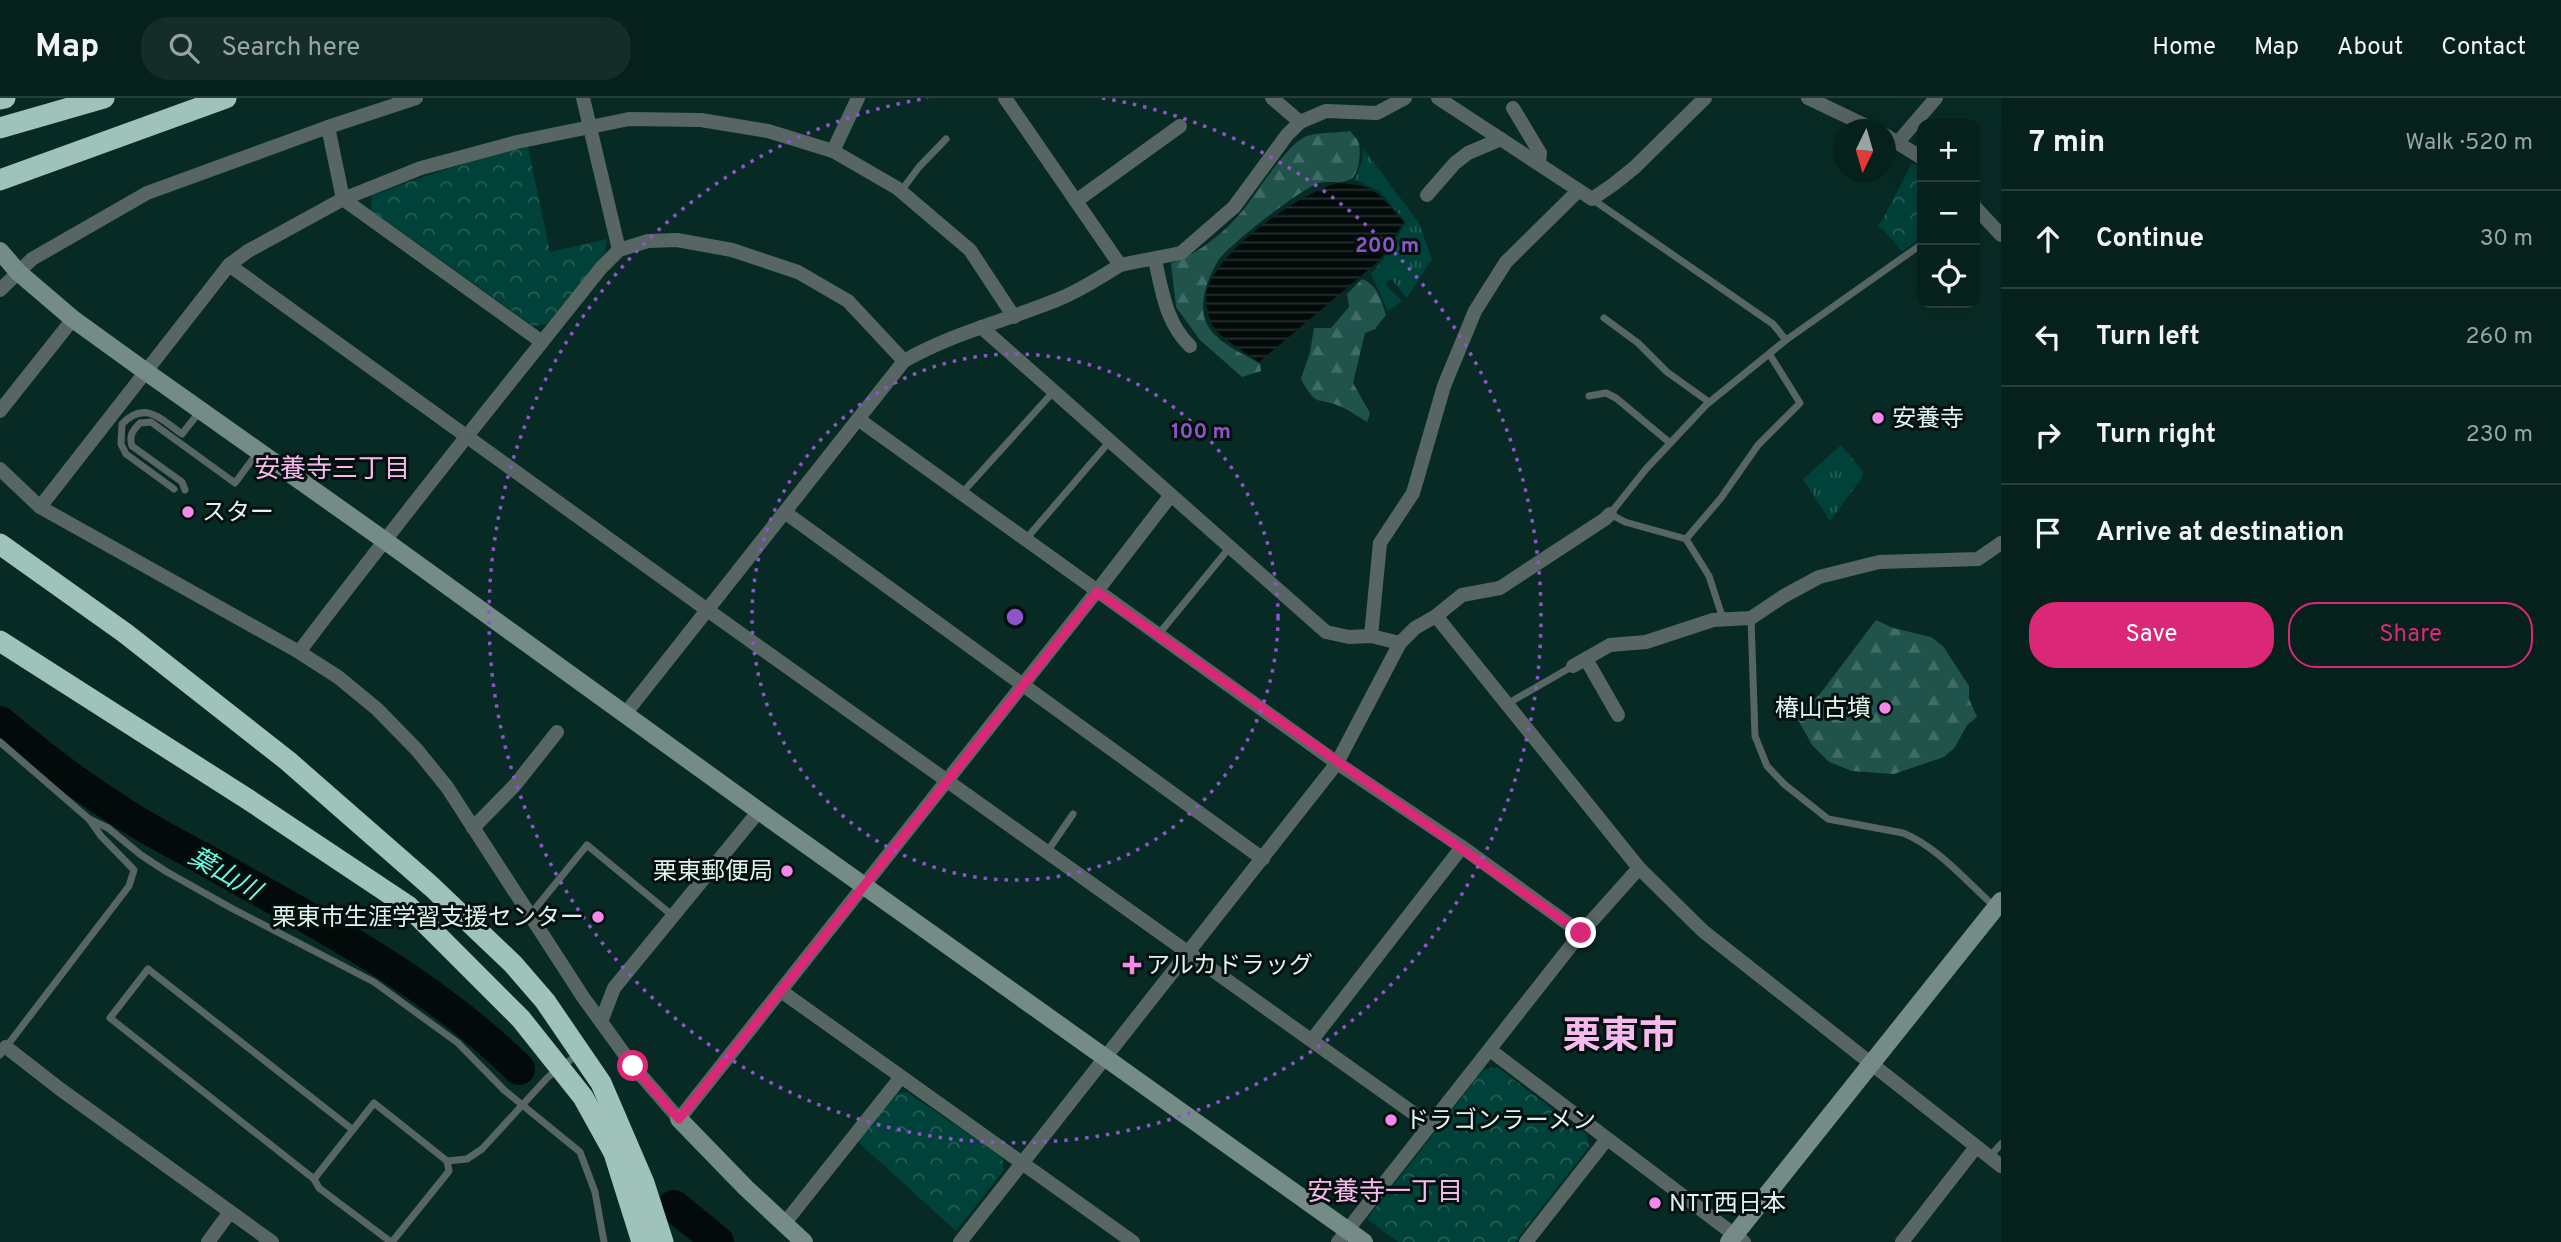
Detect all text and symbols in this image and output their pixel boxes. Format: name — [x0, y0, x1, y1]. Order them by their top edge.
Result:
search box — [141, 17, 631, 80]
text: Map — [35, 27, 99, 69]
icon: search — [165, 29, 203, 67]
text: Search here — [221, 32, 360, 65]
text: Home — [2152, 33, 2216, 63]
text: Map — [2254, 33, 2299, 63]
text: About — [2337, 33, 2403, 63]
text: Contact — [2441, 33, 2526, 63]
north arrow — [1833, 119, 1896, 182]
map controls — [1917, 119, 1980, 308]
button: + — [1917, 119, 1980, 182]
text: 7 min — [2029, 125, 2105, 162]
text: Walk · 520 m — [2405, 129, 2533, 158]
button: − — [1917, 182, 1980, 245]
icon: ahead — [2029, 220, 2067, 258]
text: Continue — [2096, 223, 2204, 256]
text: 30 m — [2480, 225, 2533, 254]
text: 200 m — [1355, 233, 1419, 260]
button: locate — [1917, 245, 1980, 308]
icon: left — [2029, 318, 2067, 356]
text: Turn left — [2096, 321, 2200, 354]
text: 260 m — [2466, 323, 2533, 352]
place label: 安養寺 — [1892, 405, 1964, 435]
marker: 安養寺 — [1870, 410, 1886, 426]
icon: right — [2029, 416, 2067, 454]
text: 100 m — [1171, 419, 1231, 446]
text: Turn right — [2096, 419, 2216, 452]
text: 230 m — [2466, 421, 2533, 450]
district label: 安養寺三丁目 — [254, 454, 410, 487]
place label: スター — [202, 499, 274, 529]
marker: スター — [180, 504, 196, 520]
icon: arrive — [2029, 514, 2067, 552]
text: Arrive at destination — [2096, 517, 2344, 550]
button: Save — [2029, 602, 2274, 668]
button: Share — [2288, 602, 2533, 668]
centre of rings — [1003, 605, 1027, 629]
place label: 椿山古墳 — [1775, 695, 1871, 725]
marker: 椿山古墳 — [1877, 700, 1893, 716]
water label: 葉山川 — [182, 841, 268, 910]
place label: 栗東郵便局 — [653, 858, 773, 888]
marker: 栗東郵便局 — [779, 863, 795, 879]
place label: 栗東市生涯学習支援センター — [272, 904, 584, 934]
marker: 栗東市生涯学習支援センター — [590, 909, 606, 925]
route end — [1565, 917, 1596, 948]
place label: アルカドラッグ — [1146, 952, 1313, 982]
marker: アルカドラッグ — [1124, 957, 1140, 973]
district label: 栗東市 — [1563, 1014, 1677, 1063]
route start — [617, 1050, 648, 1081]
place label: ドラゴンラーメン — [1405, 1107, 1596, 1137]
marker: ドラゴンラーメン — [1383, 1112, 1399, 1128]
district label: 安養寺一丁目 — [1307, 1177, 1463, 1210]
place label: NTT西日本 — [1669, 1190, 1786, 1220]
marker: NTT西日本 — [1647, 1195, 1663, 1211]

